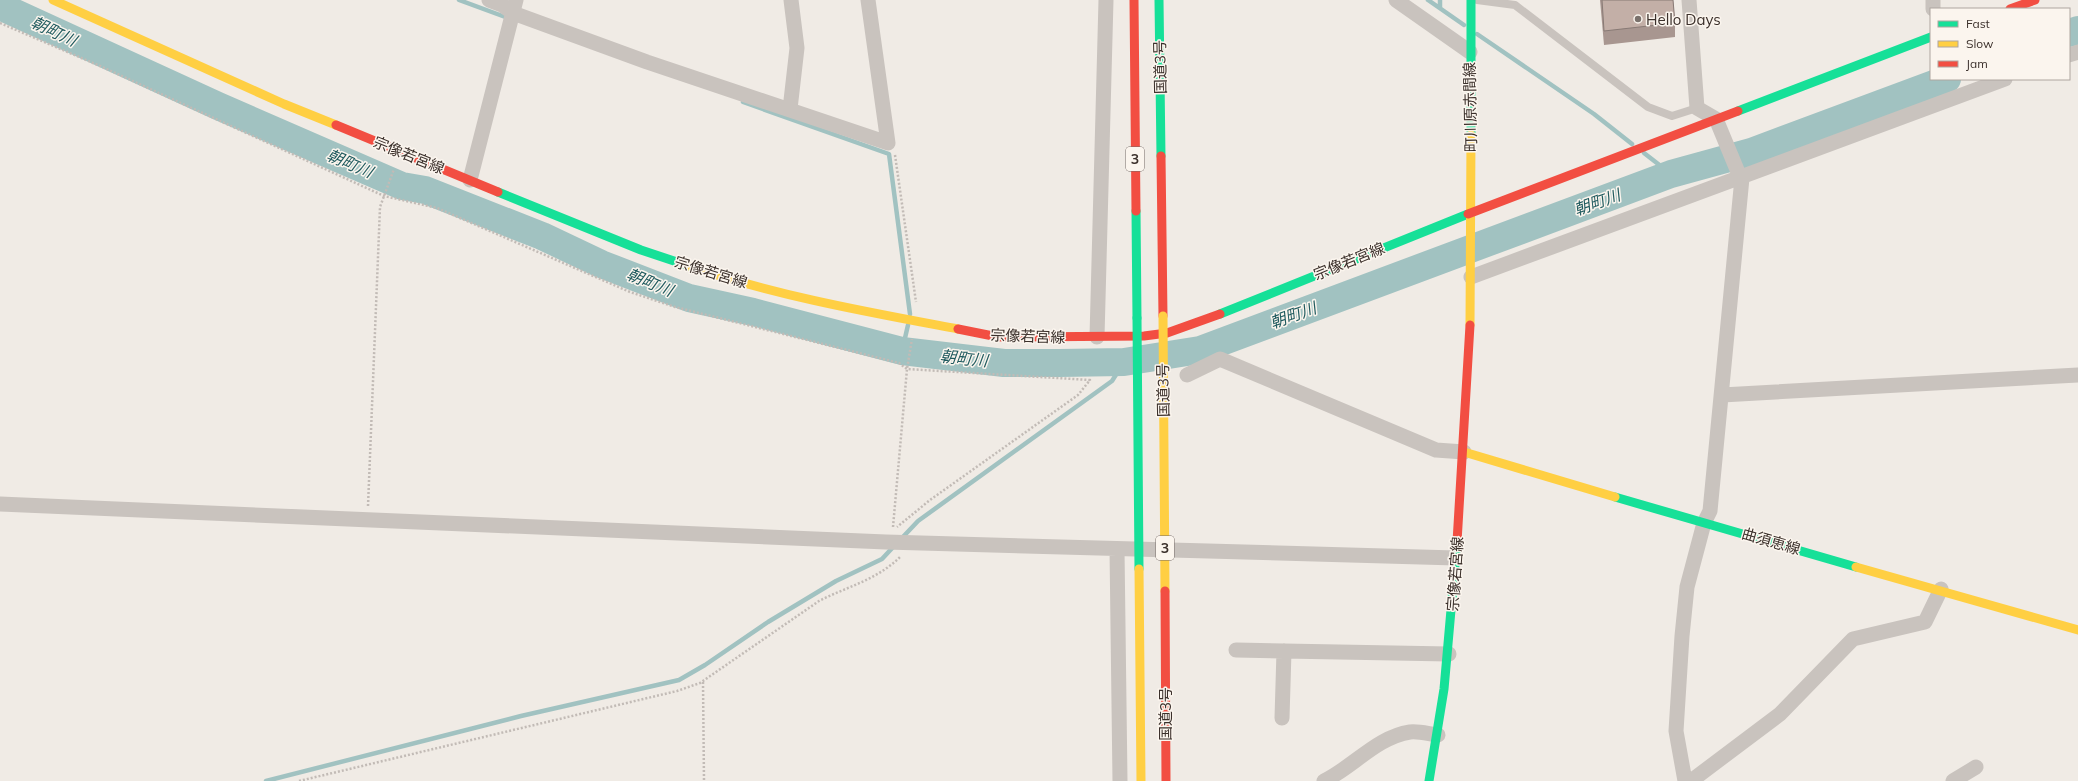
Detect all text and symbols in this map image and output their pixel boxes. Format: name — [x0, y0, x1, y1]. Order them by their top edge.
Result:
legend — [1930, 8, 2070, 80]
place label: Hello Days — [1646, 10, 1721, 29]
water label: 朝町川 — [28, 12, 82, 51]
marker: Hello Days — [1633, 14, 1643, 24]
text: Fast — [1966, 16, 1990, 31]
text: Slow — [1966, 36, 1994, 51]
street label: 国道3号 — [1150, 40, 1170, 94]
text: Jam — [1966, 56, 1988, 71]
street label: 町川原赤間線 — [1460, 62, 1480, 152]
street label: 宗像若宮線 — [371, 132, 447, 178]
water label: 朝町川 — [324, 144, 378, 182]
road number: 3 — [1126, 147, 1144, 171]
water label: 朝町川 — [1571, 184, 1625, 220]
street label: 宗像若宮線 — [1311, 238, 1387, 284]
street label: 宗像若宮線 — [672, 252, 750, 292]
water label: 朝町川 — [624, 264, 678, 301]
water label: 朝町川 — [1267, 297, 1321, 333]
street label: 宗像若宮線 — [990, 325, 1066, 347]
water label: 朝町川 — [939, 346, 991, 371]
street label: 国道3号 — [1153, 363, 1173, 417]
street label: 曲須恵線 — [1740, 524, 1802, 558]
road number: 3 — [1156, 536, 1174, 560]
street label: 宗像若宮線 — [1443, 536, 1467, 612]
street label: 国道3号 — [1156, 687, 1175, 741]

